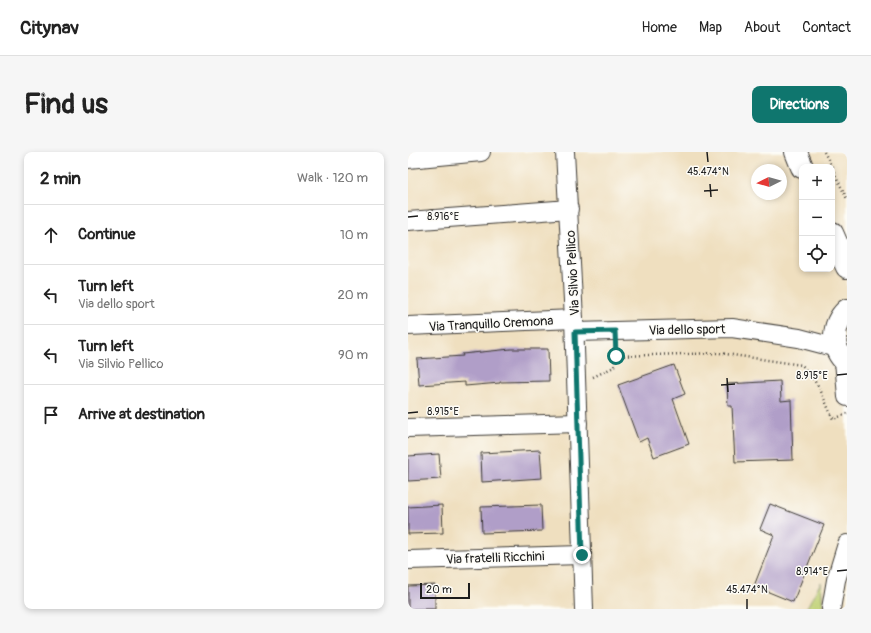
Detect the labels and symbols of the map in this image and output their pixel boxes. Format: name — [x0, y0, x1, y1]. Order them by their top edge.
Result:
north arrow — [751, 164, 787, 200]
text: 45.474°N — [687, 166, 729, 178]
text: 8.916°E — [427, 211, 459, 223]
street label: Via Silvio Pellico — [563, 230, 583, 316]
street label: Via Tranquillo Cremona — [428, 313, 554, 335]
street label: Via dello sport — [649, 321, 726, 339]
route start — [607, 347, 625, 365]
text: 8.915°E — [796, 370, 828, 382]
text: 8.915°E — [427, 406, 459, 418]
route end — [573, 546, 591, 564]
street label: Via fratelli Ricchini — [445, 548, 545, 568]
text: 8.914°E — [796, 566, 828, 578]
scale bar — [420, 581, 470, 600]
text: 45.474°N — [726, 584, 768, 596]

